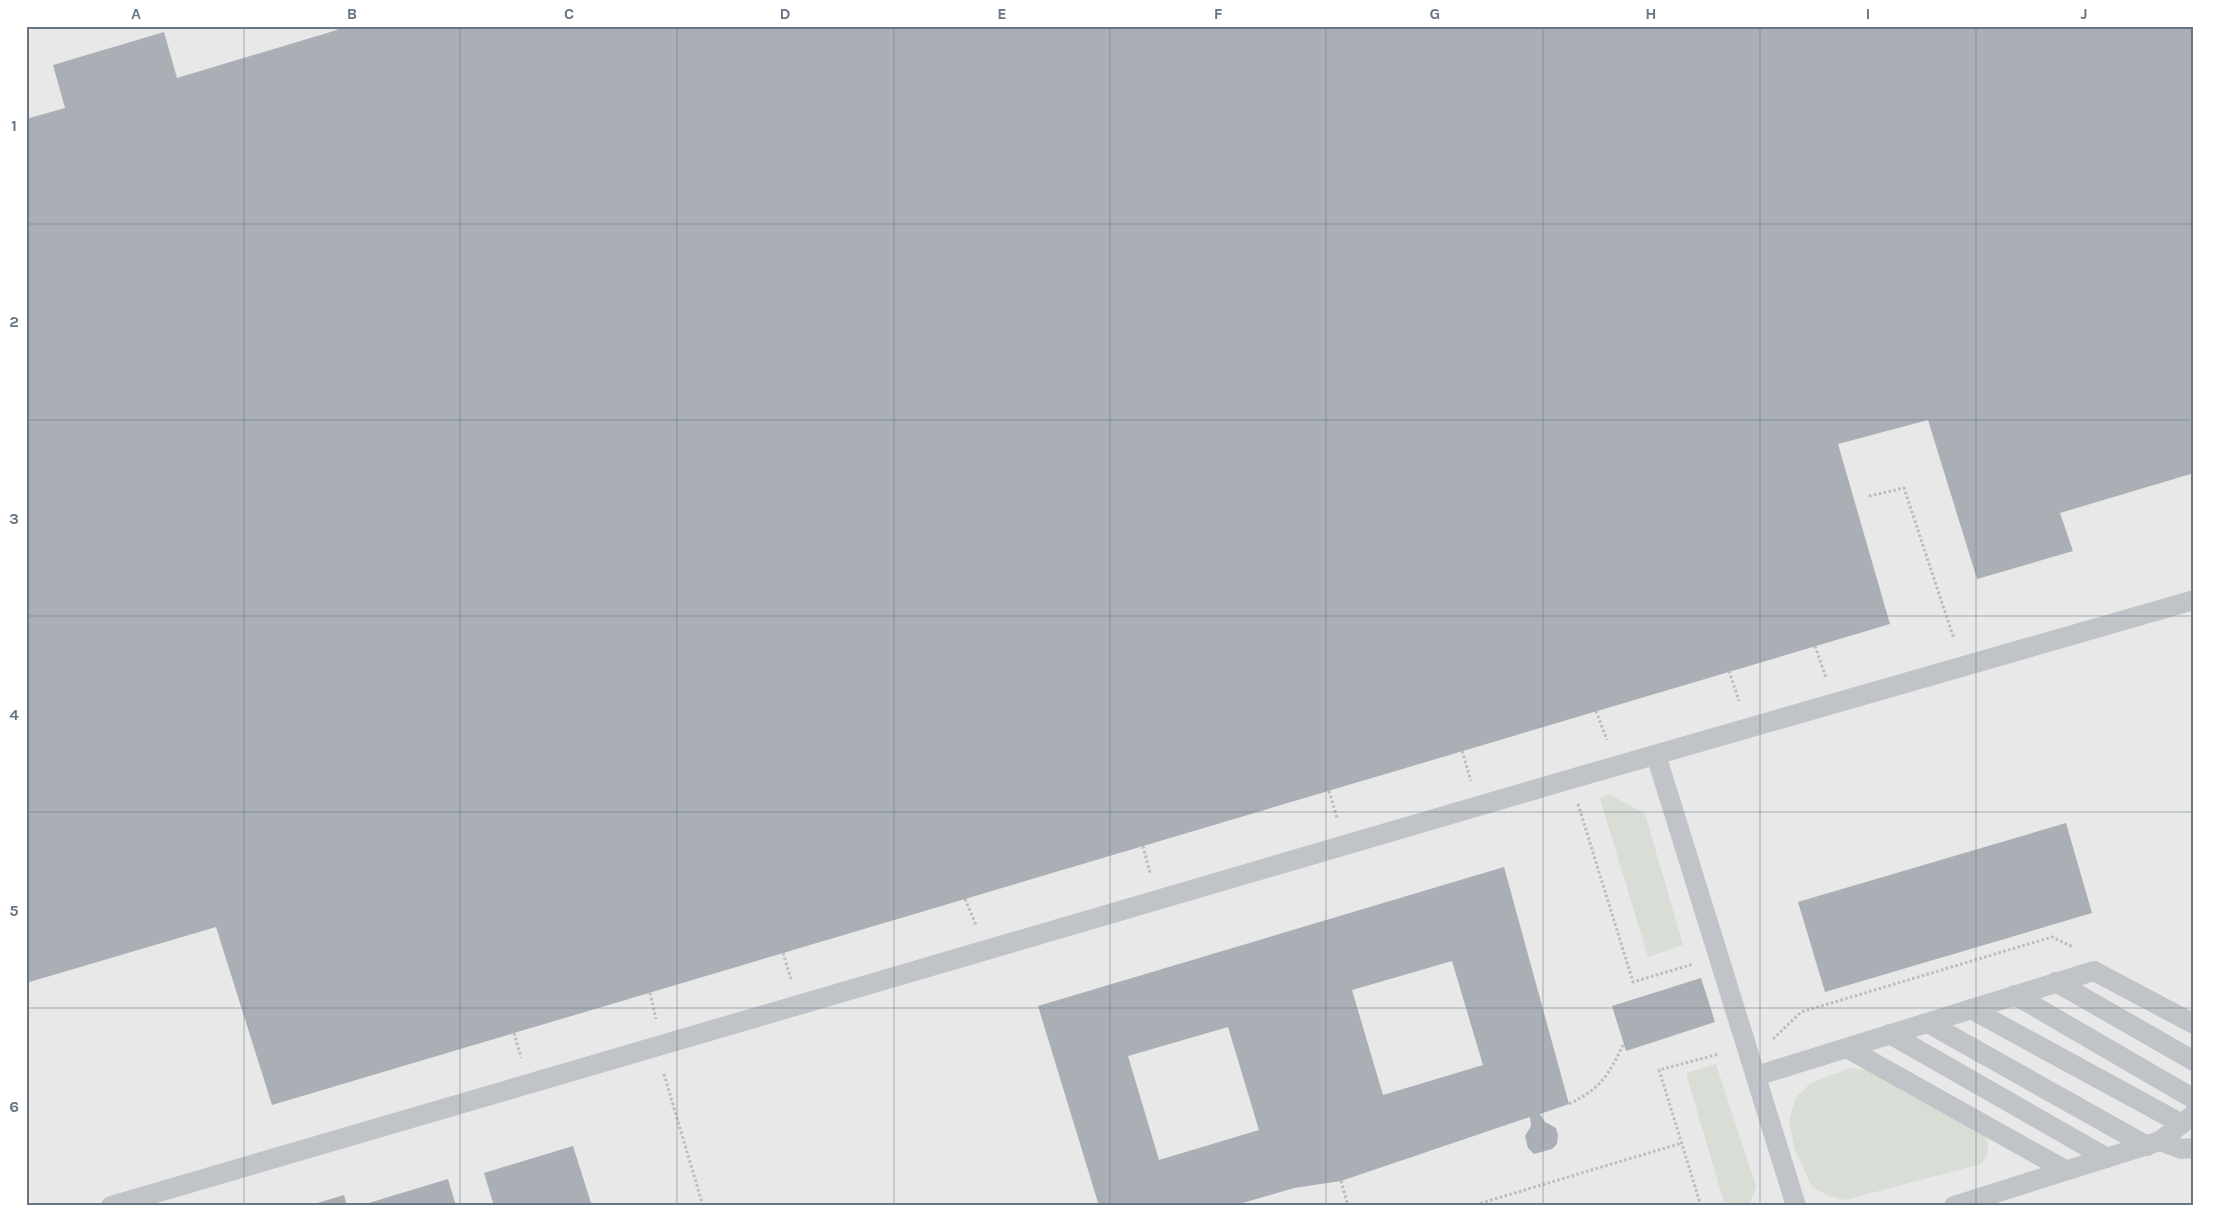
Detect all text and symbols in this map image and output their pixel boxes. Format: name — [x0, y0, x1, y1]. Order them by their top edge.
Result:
text: A — [131, 4, 141, 23]
text: B — [347, 4, 357, 23]
text: C — [564, 4, 574, 23]
text: D — [780, 4, 791, 23]
text: E — [997, 4, 1007, 23]
text: F — [1214, 4, 1223, 23]
text: G — [1430, 4, 1440, 23]
text: H — [1645, 4, 1657, 23]
text: I — [1866, 4, 1870, 23]
text: J — [2080, 4, 2088, 23]
text: 1 — [11, 116, 17, 135]
text: 2 — [9, 312, 19, 331]
text: 3 — [9, 509, 19, 528]
text: 4 — [9, 705, 19, 724]
text: 5 — [9, 901, 19, 920]
text: 6 — [9, 1097, 19, 1116]

